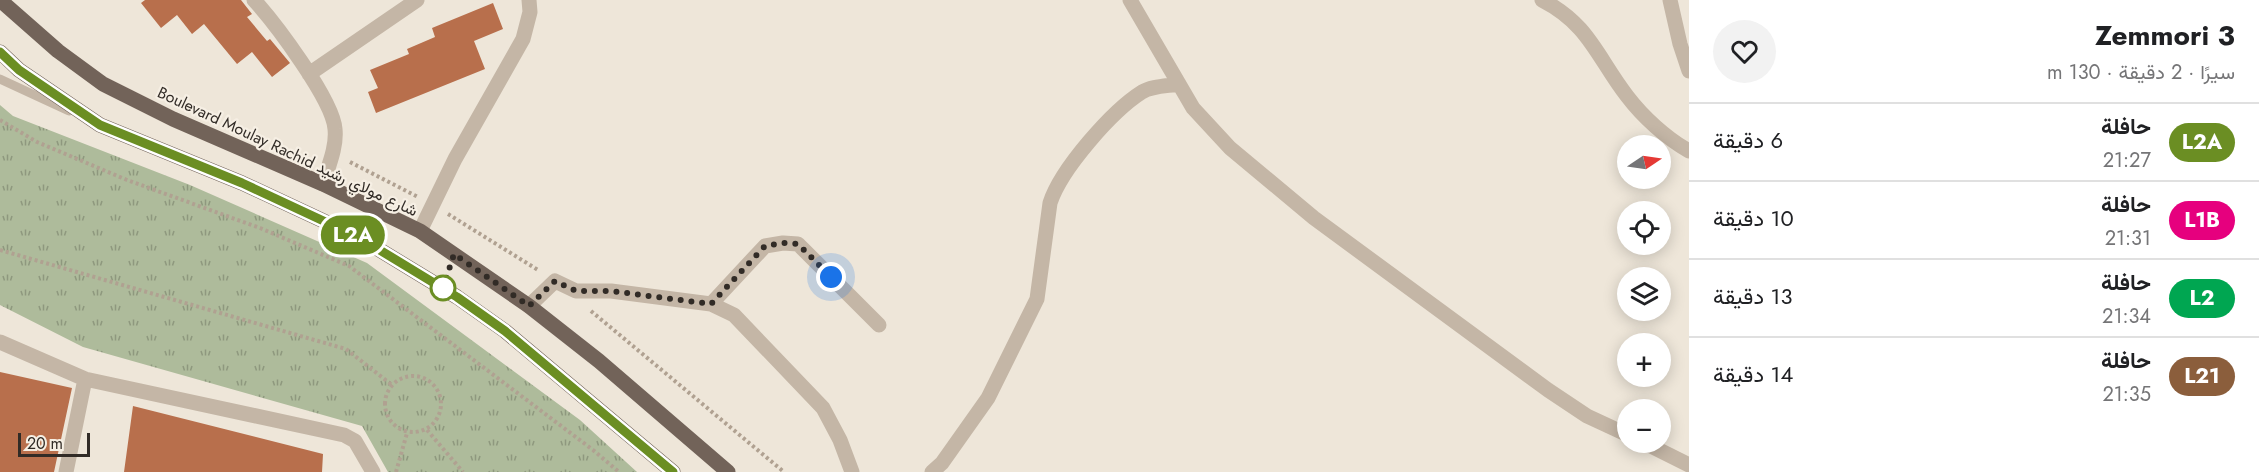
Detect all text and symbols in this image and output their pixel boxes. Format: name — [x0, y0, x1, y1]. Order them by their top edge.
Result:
text: Zemmori 3 — [2095, 15, 2235, 56]
button: heart — [1713, 20, 1776, 83]
text: سيرًا · 2 دقيقة · 130 m — [2047, 58, 2235, 87]
street label: Boulevard Moulay Rachid شارع مولاي رشيد — [153, 81, 422, 224]
text: حافلة — [2101, 110, 2151, 142]
text: 6 دقيقة — [1713, 124, 1783, 156]
text: L2A — [2182, 127, 2222, 157]
north arrow — [1617, 135, 1671, 189]
map controls — [1617, 135, 1671, 453]
text: 21:27 — [2103, 146, 2151, 175]
text: حافلة — [2101, 188, 2151, 220]
button: locate — [1617, 201, 1671, 255]
text: 10 دقيقة — [1713, 202, 1794, 234]
text: L1B — [2184, 205, 2220, 235]
line badge: L2A — [318, 216, 388, 254]
text: L2A — [333, 220, 373, 250]
text: 21:31 — [2105, 224, 2151, 253]
your location — [816, 262, 846, 292]
text: حافلة — [2101, 266, 2151, 298]
button: layers — [1617, 267, 1671, 321]
unlabelled marker — [430, 275, 456, 301]
text: 13 دقيقة — [1713, 280, 1792, 312]
text: L2 — [2190, 283, 2214, 313]
text: 21:34 — [2102, 302, 2151, 331]
button: + — [1617, 333, 1671, 387]
text: حافلة — [2101, 344, 2151, 376]
text: 14 دقيقة — [1713, 358, 1793, 390]
text: L21 — [2184, 361, 2220, 391]
text: 21:35 — [2102, 380, 2151, 409]
button: − — [1617, 399, 1671, 453]
scale bar — [18, 430, 90, 458]
text: 20 m — [27, 432, 63, 455]

